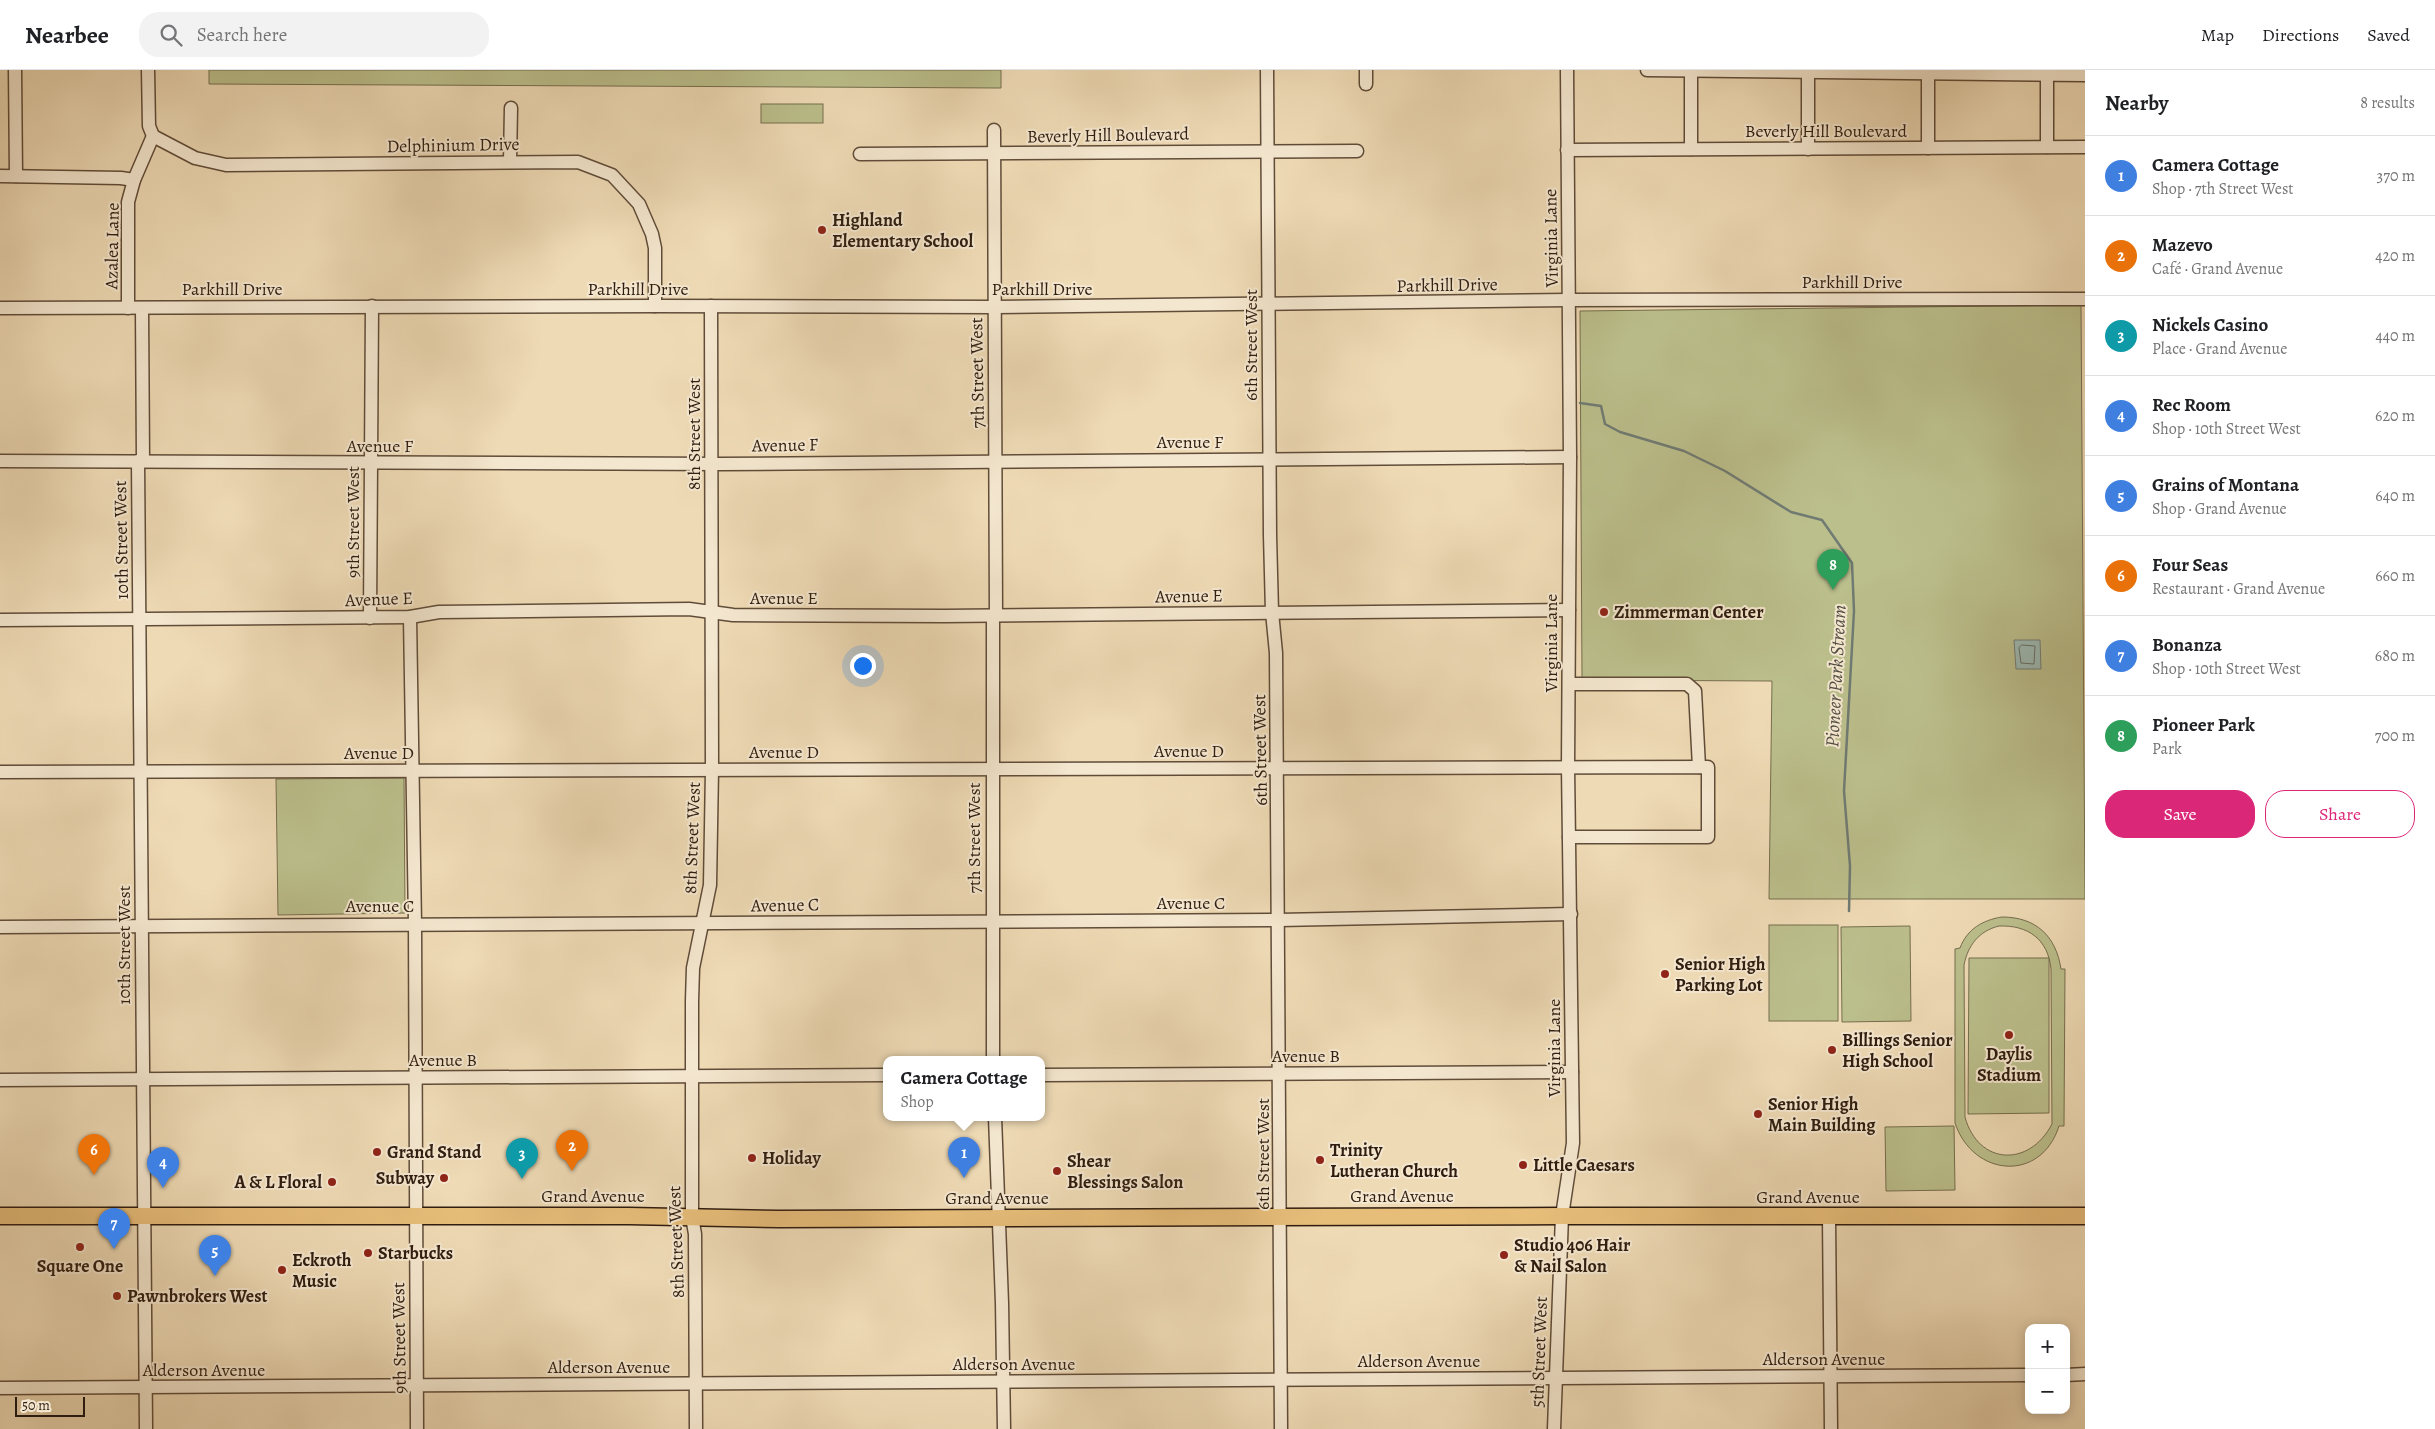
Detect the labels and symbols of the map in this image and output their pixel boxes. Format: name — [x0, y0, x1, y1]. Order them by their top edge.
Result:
street label: Beverly Hill Boulevard — [1745, 119, 1907, 143]
street label: Beverly Hill Boulevard — [1027, 122, 1190, 148]
street label: Delphinium Drive — [386, 132, 520, 158]
street label: Virginia Lane — [1538, 188, 1564, 289]
street label: Azalea Lane — [99, 202, 125, 291]
place label: Highland Elementary School — [832, 208, 974, 253]
marker: Highland Elementary School — [816, 224, 828, 236]
street label: Parkhill Drive — [1801, 270, 1903, 294]
street label: Parkhill Drive — [1396, 272, 1498, 298]
street label: Parkhill Drive — [181, 277, 283, 301]
street label: Parkhill Drive — [587, 277, 689, 301]
street label: Parkhill Drive — [991, 277, 1093, 301]
street label: 6th Street West — [1239, 289, 1263, 401]
street label: 7th Street West — [964, 317, 990, 429]
street label: 8th Street West — [682, 378, 706, 490]
street label: Avenue F — [1156, 430, 1223, 454]
street label: Avenue F — [751, 432, 818, 458]
street label: Avenue F — [346, 434, 413, 458]
street label: 9th Street West — [341, 466, 365, 578]
street label: 10th Street West — [108, 480, 134, 600]
pin: 8 — [1817, 549, 1849, 590]
street label: Avenue E — [1154, 583, 1223, 609]
street label: Avenue E — [344, 586, 413, 612]
street label: Avenue E — [749, 586, 818, 610]
street label: Virginia Lane — [1539, 594, 1563, 693]
place label: Zimmerman Center — [1614, 600, 1764, 624]
water label: Pioneer Park Stream — [1819, 604, 1853, 748]
marker: Zimmerman Center — [1598, 606, 1610, 618]
your location — [850, 653, 876, 679]
street label: 6th Street West — [1247, 694, 1273, 806]
street label: Avenue D — [1153, 739, 1224, 763]
street label: Avenue D — [748, 740, 819, 764]
street label: Avenue D — [343, 741, 414, 765]
street label: 8th Street West — [678, 781, 706, 895]
street label: 7th Street West — [962, 782, 986, 894]
street label: 10th Street West — [112, 885, 136, 1005]
street label: Avenue C — [1156, 891, 1225, 915]
street label: Avenue C — [750, 892, 819, 918]
street label: Avenue C — [345, 894, 414, 918]
place label: Senior High Parking Lot — [1675, 952, 1766, 997]
marker: Senior High Parking Lot — [1659, 968, 1671, 980]
street label: Virginia Lane — [1542, 999, 1566, 1098]
place label: Billings Senior High School — [1842, 1028, 1953, 1073]
marker: Daylis Stadium — [2003, 1029, 2015, 1041]
place label: Daylis Stadium — [1977, 1042, 2041, 1087]
street label: Avenue B — [1271, 1044, 1340, 1068]
marker: Billings Senior High School — [1826, 1044, 1838, 1056]
street label: Avenue B — [408, 1048, 477, 1072]
place label: Senior High Main Building — [1768, 1092, 1876, 1137]
street label: 6th Street West — [1251, 1098, 1275, 1210]
marker: Senior High Main Building — [1752, 1108, 1764, 1120]
pin: 2 — [556, 1130, 588, 1171]
pin: 6 — [78, 1134, 110, 1175]
pin: 1 — [948, 1137, 980, 1178]
pin: 3 — [506, 1138, 538, 1179]
place label: Trinity Lutheran Church — [1330, 1138, 1458, 1183]
place label: Grand Stand — [387, 1140, 482, 1164]
marker: Grand Stand — [371, 1146, 383, 1158]
place label: Holiday — [762, 1146, 821, 1170]
pin: 4 — [147, 1147, 179, 1188]
place label: Shear Blessings Salon — [1067, 1149, 1183, 1194]
marker: Holiday — [746, 1152, 758, 1164]
place label: Little Caesars — [1533, 1153, 1635, 1177]
marker: Trinity Lutheran Church — [1314, 1154, 1326, 1166]
marker: Little Caesars — [1517, 1159, 1529, 1171]
marker: Shear Blessings Salon — [1051, 1165, 1063, 1177]
place label: Subway — [376, 1166, 435, 1190]
place label: A & L Floral — [234, 1170, 322, 1194]
marker: Subway — [438, 1172, 450, 1184]
marker: A & L Floral — [326, 1176, 338, 1188]
street label: Grand Avenue — [541, 1184, 645, 1208]
street label: Grand Avenue — [1350, 1184, 1454, 1208]
street label: 8th Street West — [662, 1185, 690, 1299]
street label: Grand Avenue — [1756, 1185, 1860, 1209]
street label: Grand Avenue — [945, 1186, 1049, 1210]
pin: 7 — [98, 1208, 130, 1249]
place label: Studio 406 Hair & Nail Salon — [1514, 1233, 1631, 1278]
pin: 5 — [199, 1235, 231, 1276]
marker: Square One — [74, 1241, 86, 1253]
place label: Starbucks — [378, 1241, 453, 1265]
marker: Starbucks — [362, 1247, 374, 1259]
place label: Eckroth Music — [292, 1248, 352, 1293]
marker: Studio 406 Hair & Nail Salon — [1498, 1249, 1510, 1261]
place label: Square One — [37, 1254, 123, 1278]
marker: Eckroth Music — [276, 1264, 288, 1276]
street label: 9th Street West — [386, 1282, 412, 1394]
place label: Pawnbrokers West — [127, 1284, 267, 1308]
marker: Pawnbrokers West — [111, 1290, 123, 1302]
street label: 5th Street West — [1525, 1296, 1553, 1408]
street label: Alderson Avenue — [1762, 1347, 1885, 1371]
street label: Alderson Avenue — [1357, 1349, 1480, 1373]
street label: Alderson Avenue — [952, 1352, 1075, 1376]
street label: Alderson Avenue — [547, 1355, 670, 1379]
street label: Alderson Avenue — [142, 1358, 265, 1382]
scale bar — [15, 1394, 85, 1417]

